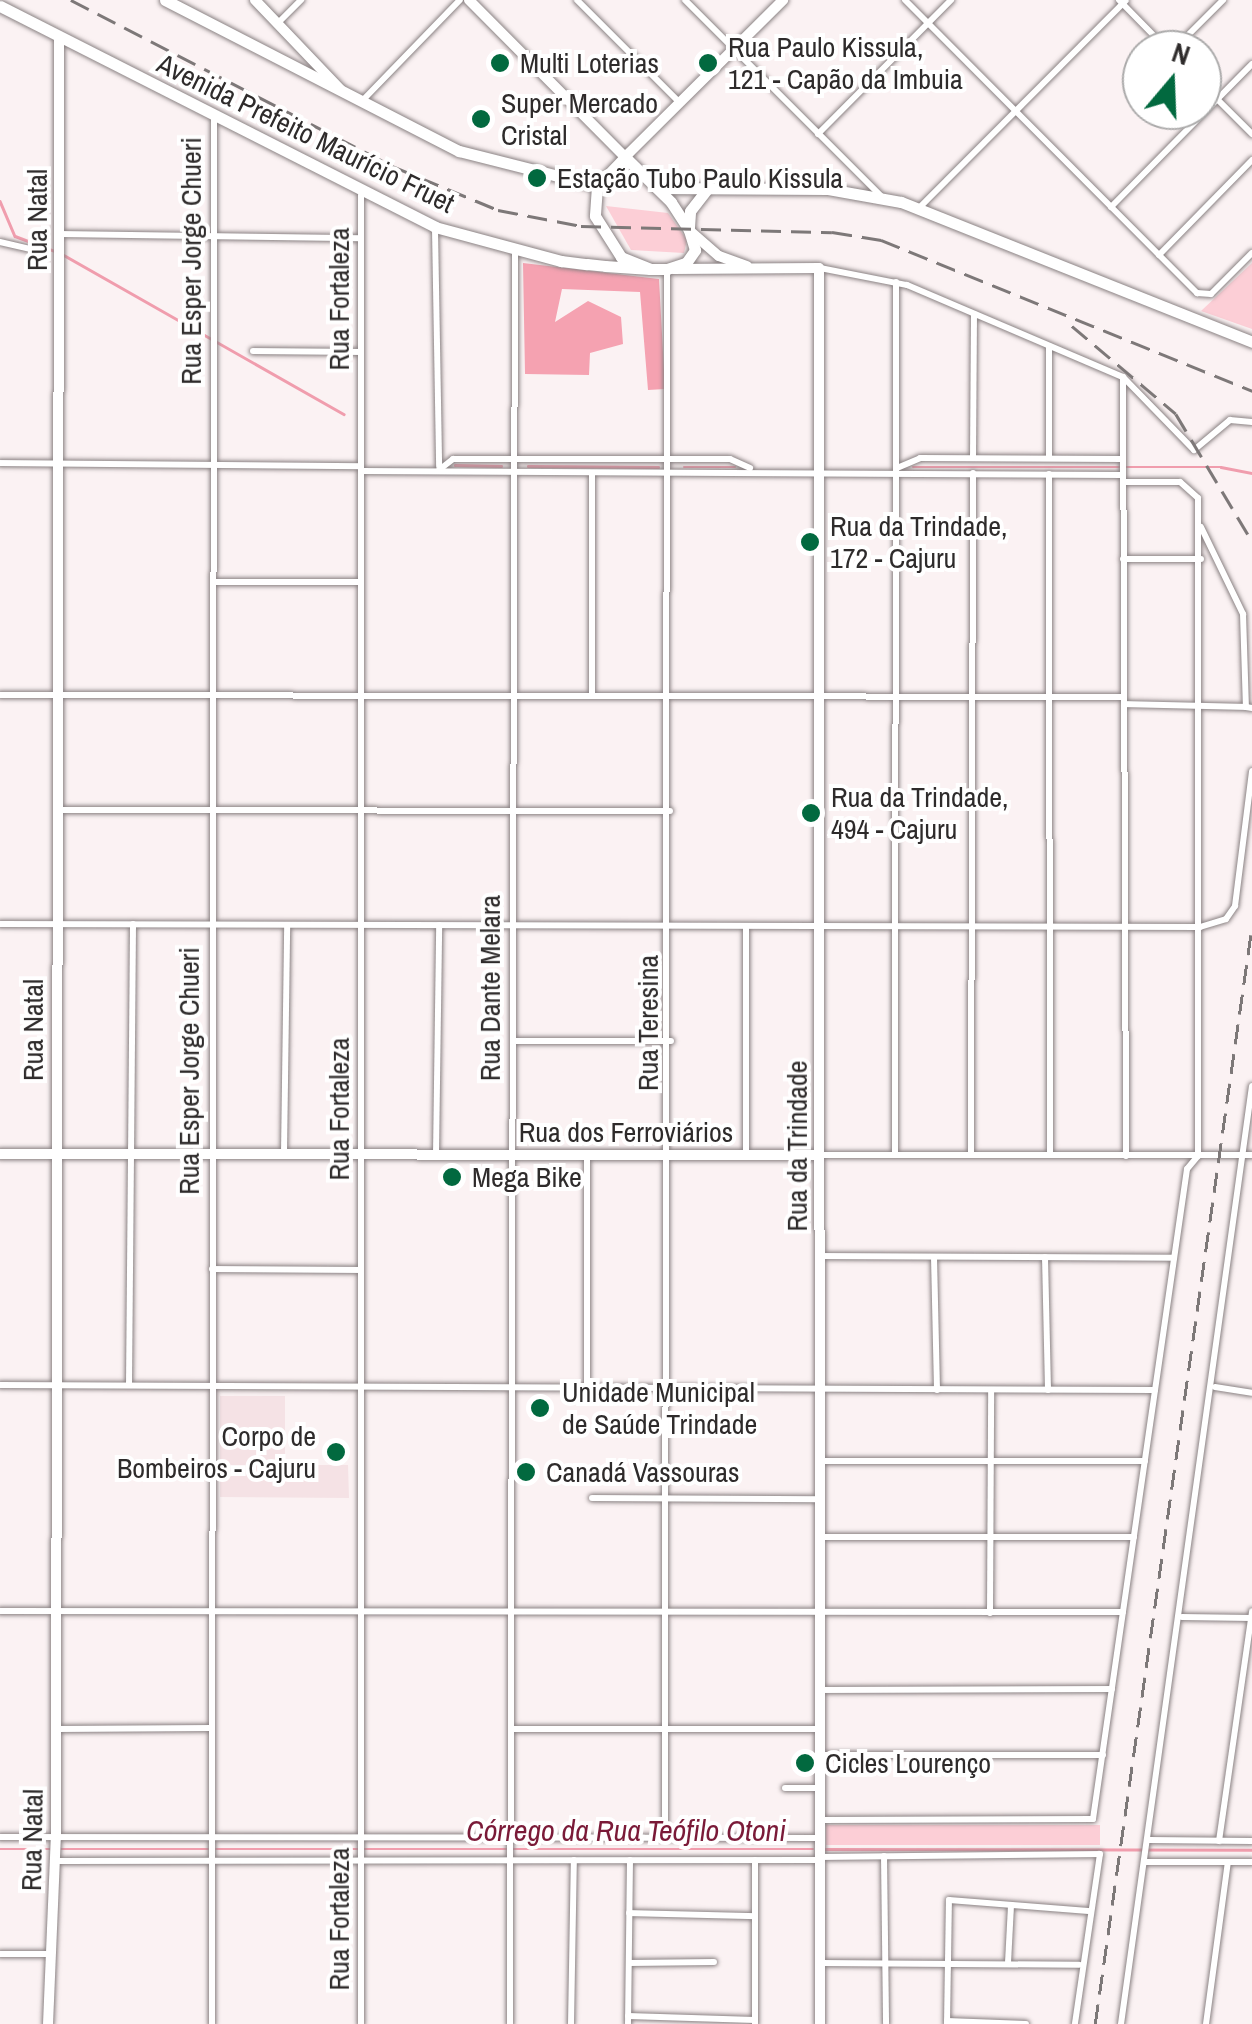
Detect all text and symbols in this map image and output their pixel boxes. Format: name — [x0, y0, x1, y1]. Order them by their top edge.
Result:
place label: Rua Paulo Kissula, 121 - Capão da Imbuia — [728, 30, 963, 96]
north arrow — [1122, 30, 1222, 130]
text: N — [1167, 33, 1195, 74]
street label: Avenida Prefeito Maurício Fruet — [152, 46, 460, 220]
place label: Multi Loterias — [520, 46, 659, 80]
marker: Multi Loterias — [489, 52, 511, 74]
marker: Rua Paulo Kissula, 121 - Capão da Imbuia — [697, 52, 719, 74]
place label: Super Mercado Cristal — [501, 86, 658, 152]
marker: Super Mercado Cristal — [470, 108, 492, 130]
street label: Rua Esper Jorge Chueri — [174, 137, 208, 385]
place label: Estação Tubo Paulo Kissula — [557, 161, 843, 195]
marker: Estação Tubo Paulo Kissula — [526, 167, 548, 189]
street label: Rua Natal — [20, 169, 54, 271]
street label: Rua Fortaleza — [322, 227, 356, 371]
place label: Rua da Trindade, 172 - Cajuru — [830, 509, 1008, 575]
marker: Rua da Trindade, 172 - Cajuru — [799, 531, 821, 553]
place label: Rua da Trindade, 494 - Cajuru — [831, 780, 1009, 846]
marker: Rua da Trindade, 494 - Cajuru — [800, 802, 822, 824]
street label: Rua Dante Melara — [473, 895, 507, 1081]
street label: Rua Esper Jorge Chueri — [172, 947, 206, 1195]
street label: Rua Teresina — [631, 955, 665, 1091]
street label: Rua Natal — [16, 979, 50, 1081]
street label: Rua Fortaleza — [322, 1037, 356, 1181]
street label: Rua da Trindade — [780, 1060, 814, 1232]
street label: Rua dos Ferroviários — [519, 1115, 733, 1149]
place label: Mega Bike — [472, 1160, 582, 1194]
marker: Mega Bike — [441, 1166, 463, 1188]
place label: Unidade Municipal de Saúde Trindade — [562, 1375, 758, 1441]
marker: Unidade Municipal de Saúde Trindade — [527, 1395, 553, 1421]
place label: Corpo de Bombeiros - Cajuru — [117, 1419, 316, 1485]
marker: Corpo de Bombeiros - Cajuru — [325, 1441, 347, 1463]
place label: Canadá Vassouras — [546, 1455, 740, 1489]
marker: Canadá Vassouras — [515, 1461, 537, 1483]
place label: Cicles Lourenço — [825, 1746, 991, 1780]
marker: Cicles Lourenço — [794, 1752, 816, 1774]
street label: Rua Natal — [14, 1789, 50, 1891]
water label: Córrego da Rua Teófilo Otoni — [466, 1812, 786, 1848]
street label: Rua Fortaleza — [322, 1847, 356, 1991]

